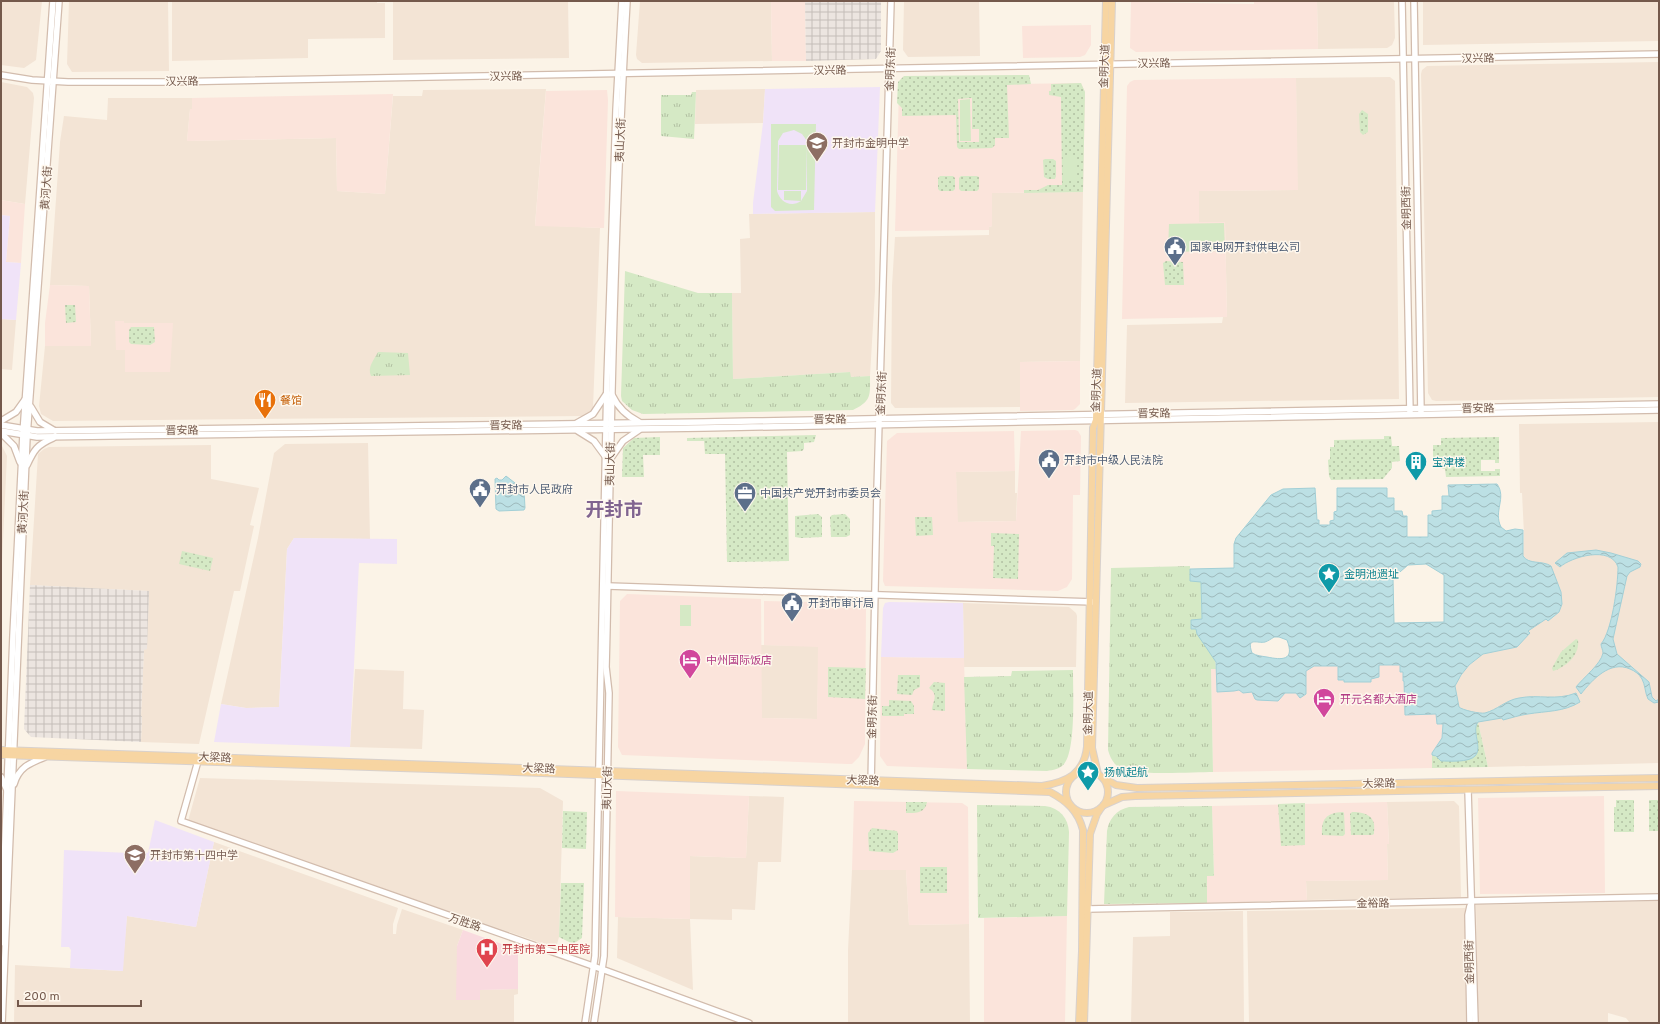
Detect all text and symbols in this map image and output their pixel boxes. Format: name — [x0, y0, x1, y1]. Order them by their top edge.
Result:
street label: 金明大道 — [1097, 44, 1113, 88]
street label: 金明东街 — [883, 47, 899, 91]
street label: 汉兴路 — [1461, 52, 1495, 66]
street label: 汉兴路 — [1137, 57, 1171, 71]
street label: 汉兴路 — [813, 64, 847, 78]
street label: 汉兴路 — [489, 70, 523, 84]
street label: 汉兴路 — [165, 75, 199, 89]
street label: 夷山大街 — [613, 118, 629, 162]
school or university icon: 开封市金明中学 — [804, 130, 830, 163]
place label: 开封市金明中学 — [832, 137, 909, 151]
street label: 黄河大街 — [38, 166, 56, 211]
street label: 金明西街 — [1400, 186, 1414, 230]
public building icon: 国家电网开封供电公司 — [1162, 234, 1188, 267]
place label: 国家电网开封供电公司 — [1190, 241, 1300, 255]
street label: 金明大道 — [1089, 368, 1105, 412]
street label: 金明东街 — [874, 371, 890, 415]
restaurant icon: 餐馆 — [252, 387, 278, 420]
place label: 餐馆 — [280, 394, 302, 408]
street label: 晋安路 — [1461, 402, 1495, 416]
street label: 晋安路 — [1137, 407, 1171, 421]
street label: 晋安路 — [813, 413, 847, 427]
street label: 晋安路 — [489, 419, 523, 433]
street label: 晋安路 — [165, 424, 199, 438]
street label: 夷山大街 — [604, 442, 618, 486]
public building icon: 开封市中级人民法院 — [1036, 447, 1062, 480]
building icon: 宝津楼 — [1403, 449, 1429, 482]
place label: 开封市中级人民法院 — [1064, 454, 1163, 468]
place label: 宝津楼 — [1432, 456, 1465, 470]
public building icon: 开封市人民政府 — [467, 476, 493, 509]
office icon: 中国共产党开封市委员会 — [732, 480, 758, 513]
place label: 开封市人民政府 — [496, 483, 573, 497]
place label: 中国共产党开封市委员会 — [760, 487, 881, 501]
street label: 黄河大街 — [16, 490, 32, 534]
district label: 开封市 — [585, 499, 643, 523]
place icon: 金明池遗址 — [1316, 561, 1342, 594]
place label: 金明池遗址 — [1344, 568, 1399, 582]
public building icon: 开封市审计局 — [779, 590, 805, 623]
place label: 开封市审计局 — [808, 597, 874, 611]
hotel icon: 中州国际饭店 — [677, 647, 703, 680]
place label: 中州国际饭店 — [706, 654, 772, 668]
hotel icon: 开元名都大酒店 — [1311, 686, 1337, 719]
street label: 金明大道 — [1082, 691, 1096, 735]
place label: 开元名都大酒店 — [1340, 693, 1417, 707]
street label: 金明东街 — [866, 695, 880, 739]
street label: 大梁路 — [198, 750, 232, 766]
place icon: 扬帆起航 — [1075, 759, 1101, 792]
street label: 大梁路 — [522, 761, 556, 777]
street label: 夷山大街 — [601, 766, 615, 810]
place label: 扬帆起航 — [1104, 766, 1148, 780]
street label: 大梁路 — [846, 773, 880, 789]
street label: 大梁路 — [1362, 777, 1396, 791]
school or university icon: 开封市第十四中学 — [122, 842, 148, 875]
place label: 开封市第十四中学 — [150, 849, 238, 863]
street label: 金裕路 — [1356, 897, 1390, 911]
street label: 万胜路 — [447, 911, 483, 935]
hospital icon: 开封市第二中医院 — [474, 936, 500, 969]
street label: 金明西街 — [1463, 940, 1477, 984]
place label: 开封市第二中医院 — [502, 943, 590, 957]
scale bar — [18, 982, 141, 1008]
text: 200 m — [24, 989, 60, 1005]

